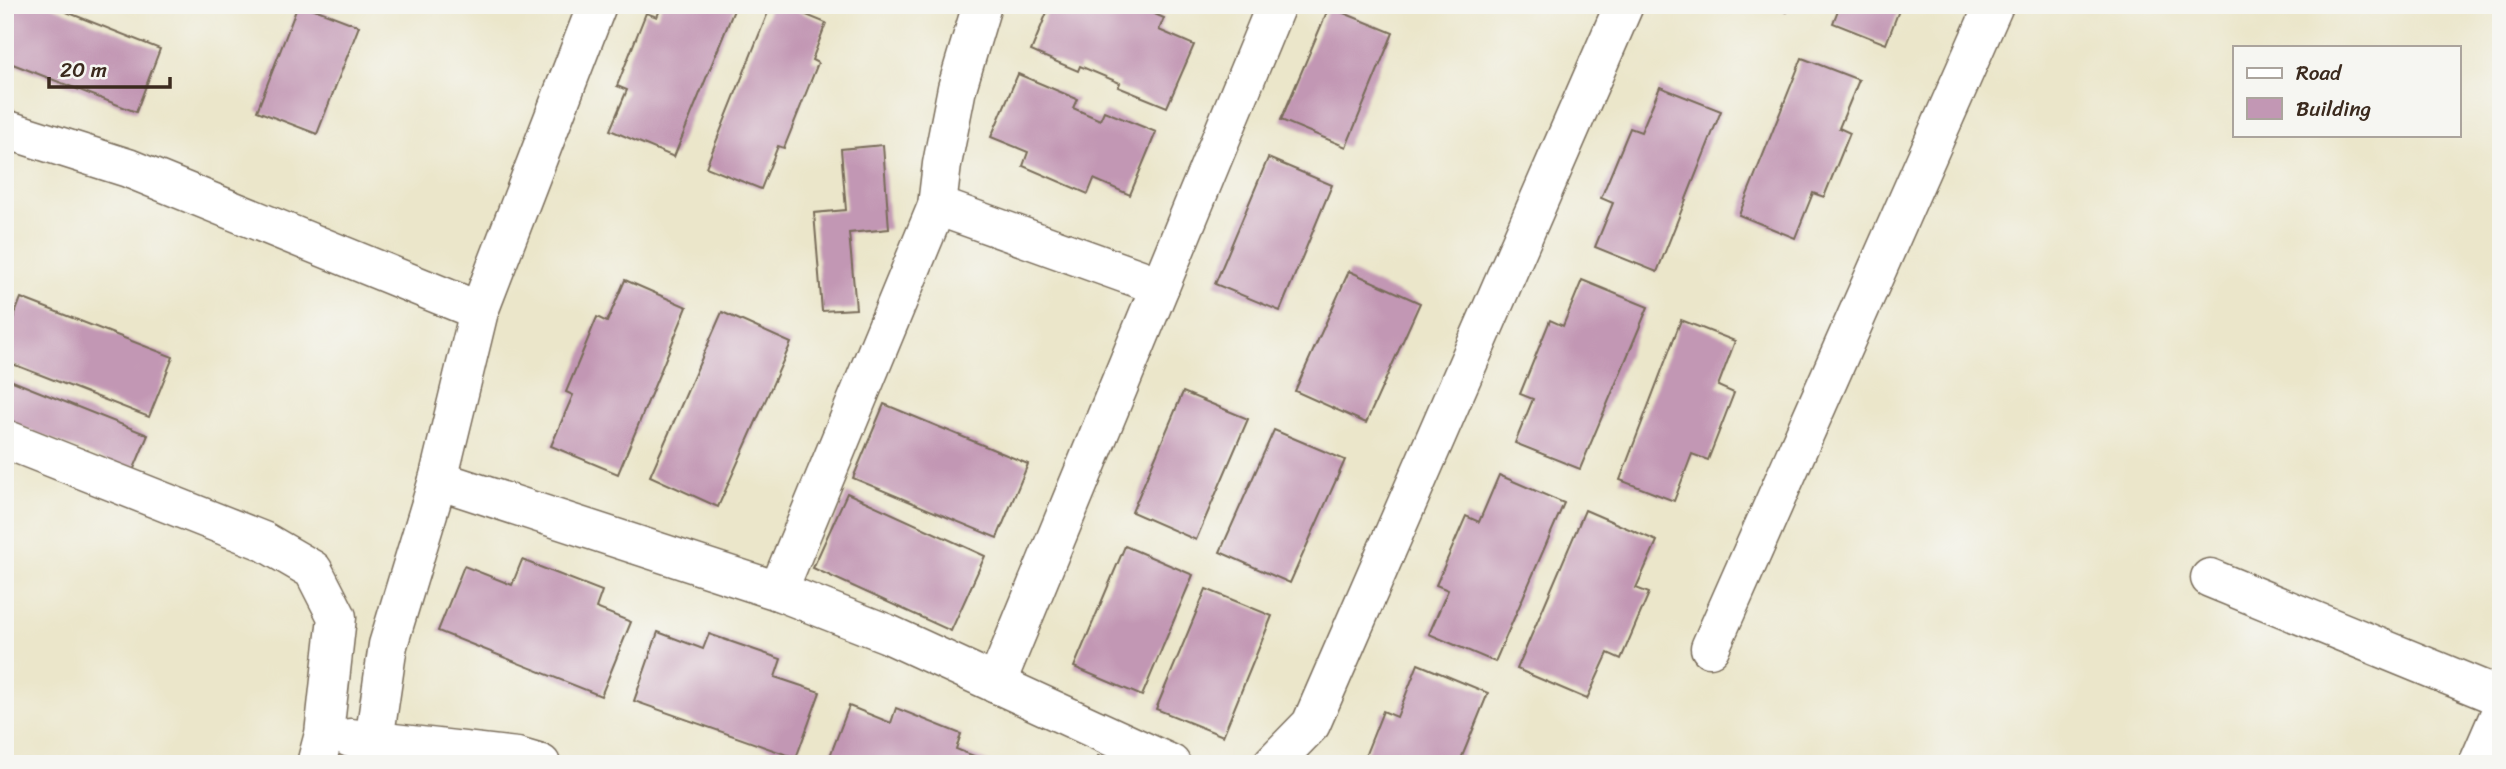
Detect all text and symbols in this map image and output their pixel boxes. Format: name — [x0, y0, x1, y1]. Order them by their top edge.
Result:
scale bar — [49, 46, 170, 90]
legend — [2233, 46, 2460, 136]
text: 20 m — [60, 51, 107, 89]
text: Road — [2296, 54, 2343, 92]
text: Building — [2296, 90, 2372, 128]

